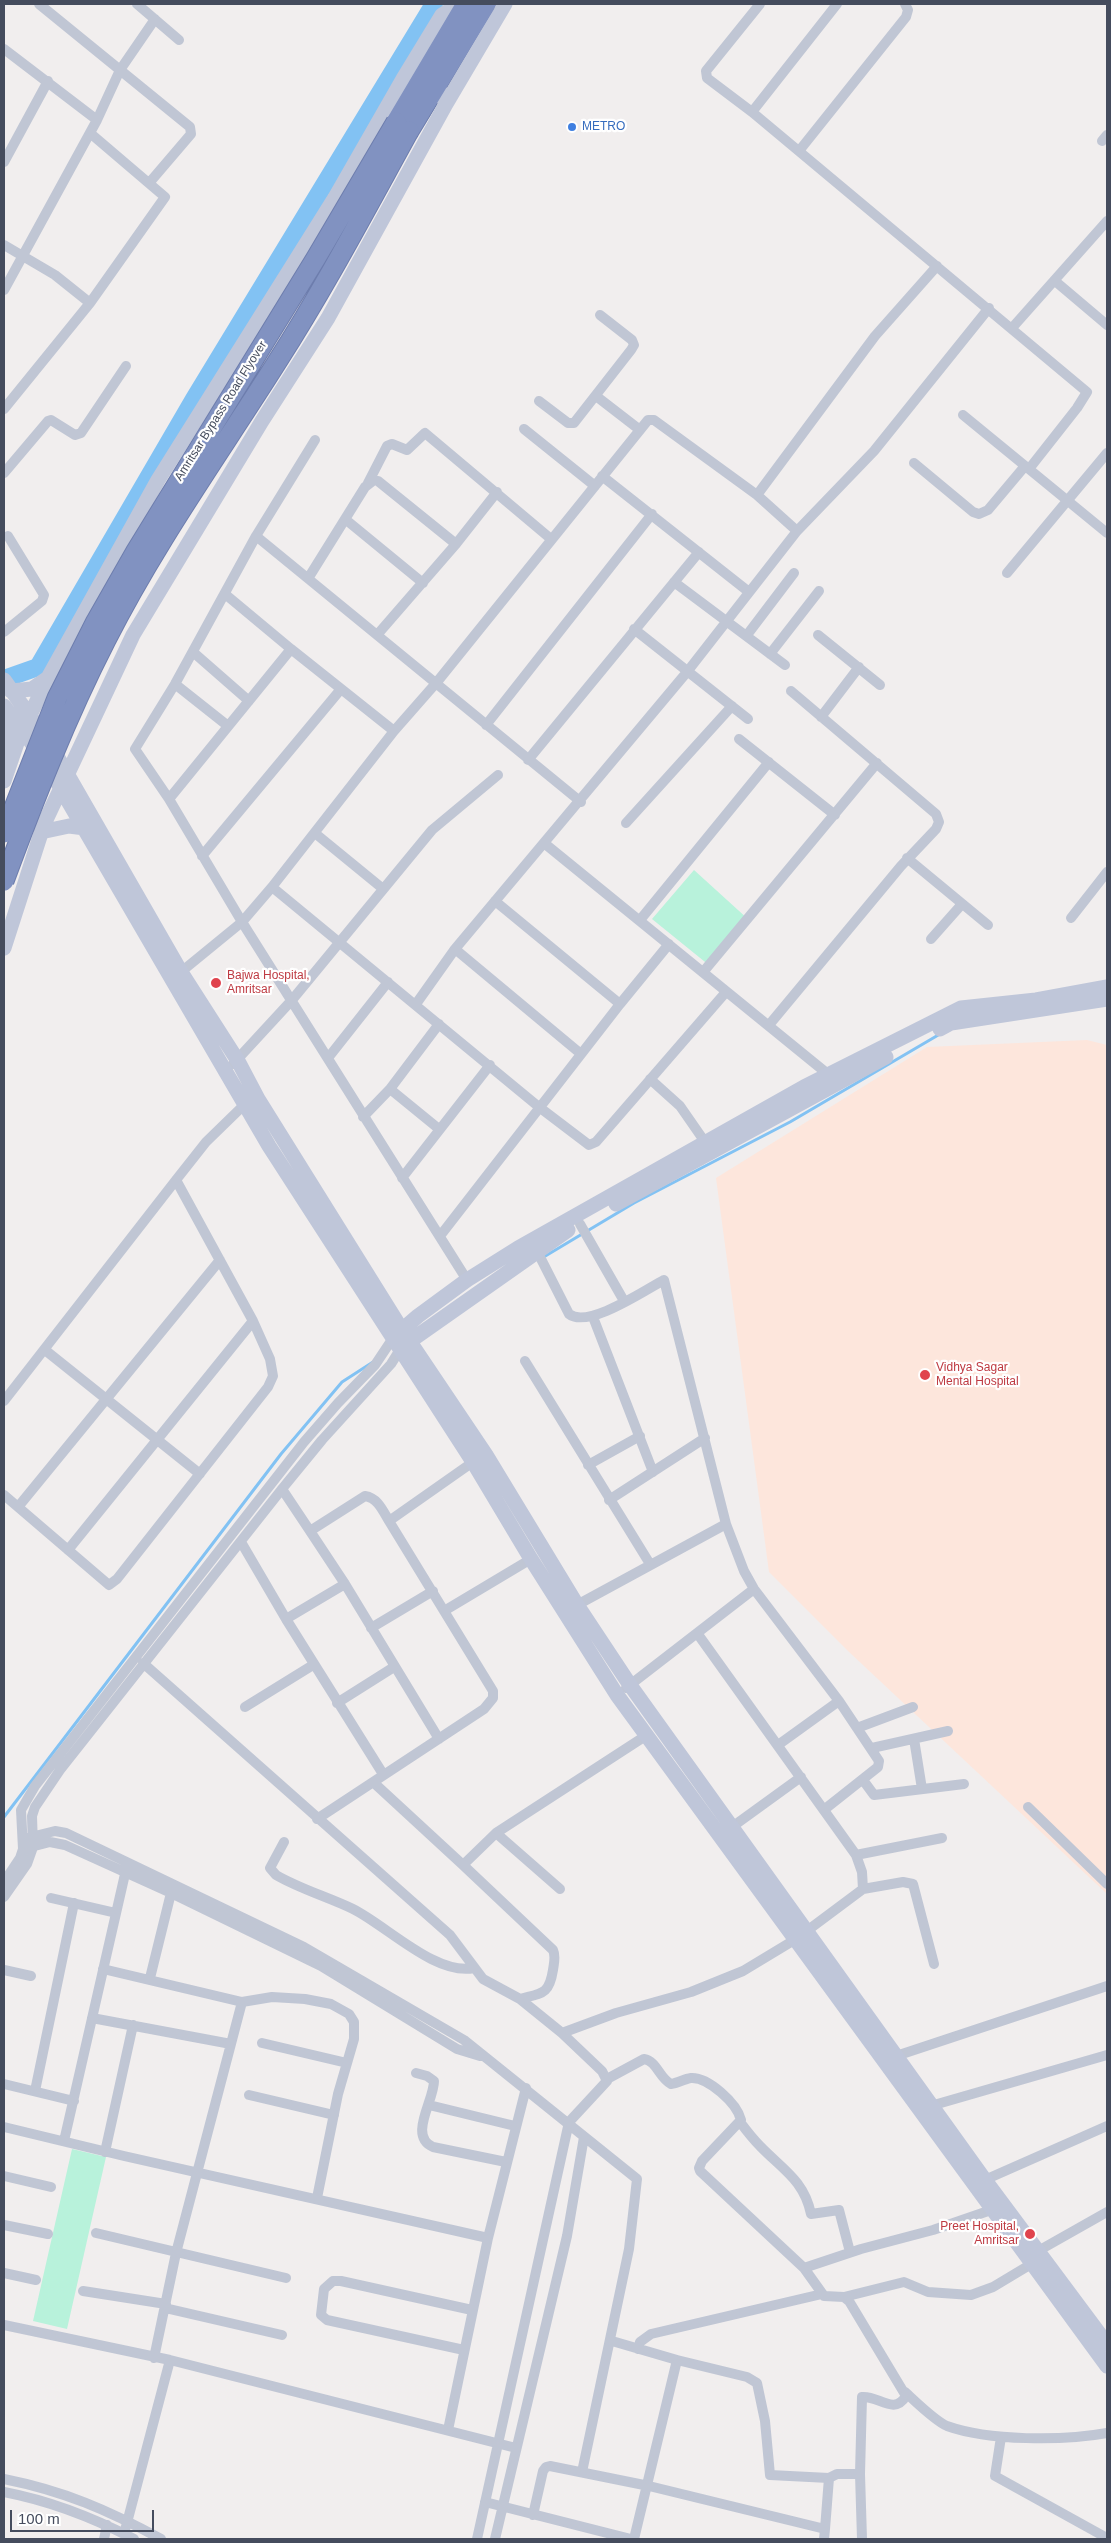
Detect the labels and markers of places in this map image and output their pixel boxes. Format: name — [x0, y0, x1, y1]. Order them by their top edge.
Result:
place label: METRO — [582, 120, 625, 134]
marker: METRO — [566, 121, 578, 133]
place label: Bajwa Hospital, Amritsar — [227, 969, 310, 997]
marker: Bajwa Hospital, Amritsar — [209, 976, 223, 990]
place label: Vidhya Sagar Mental Hospital — [936, 1361, 1019, 1389]
marker: Vidhya Sagar Mental Hospital — [918, 1368, 932, 1382]
place label: Preet Hospital, Amritsar — [940, 2220, 1019, 2248]
marker: Preet Hospital, Amritsar — [1023, 2227, 1037, 2241]

